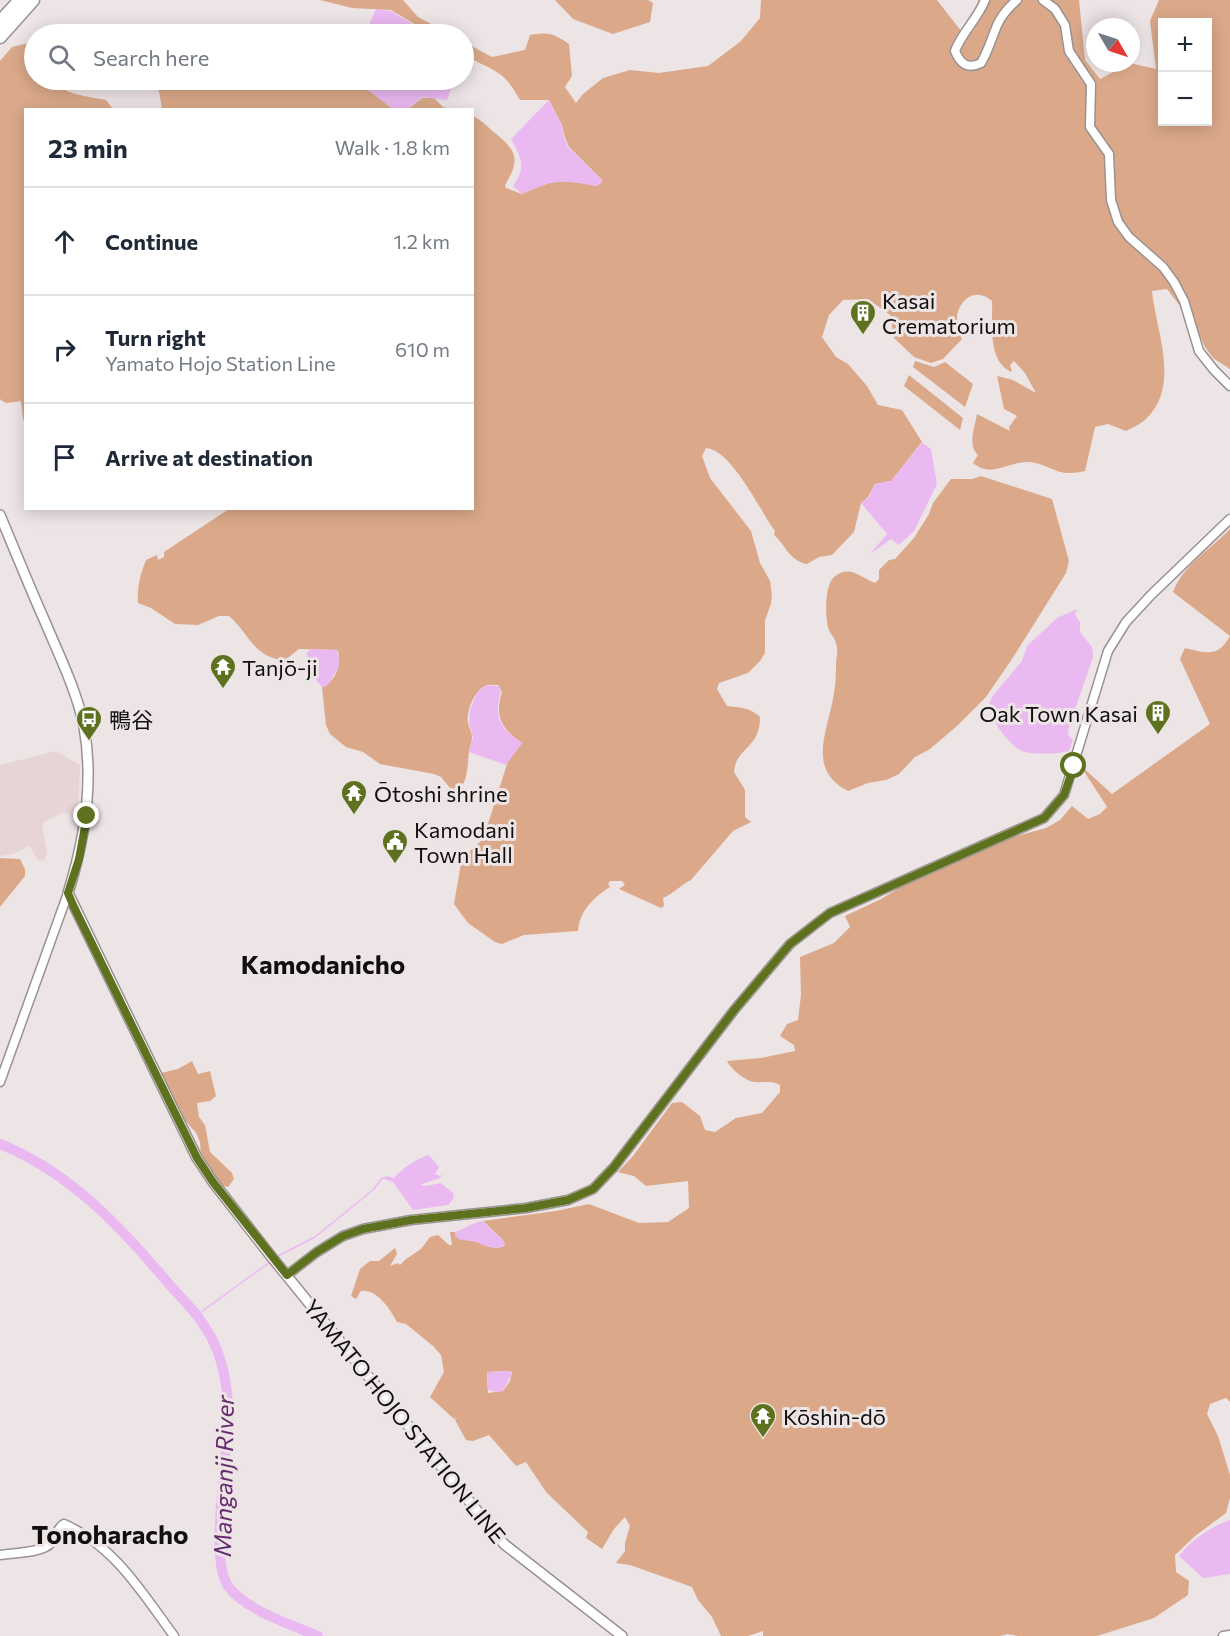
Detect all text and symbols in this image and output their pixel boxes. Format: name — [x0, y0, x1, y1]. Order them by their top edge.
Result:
north arrow — [1086, 18, 1140, 72]
map controls — [1158, 18, 1212, 126]
button: + — [1158, 18, 1212, 72]
search box — [24, 24, 474, 90]
icon: search — [45, 41, 78, 74]
text: Search here — [93, 44, 209, 71]
button: − — [1158, 72, 1212, 126]
text: 23 min — [48, 132, 128, 163]
text: Walk · 1.8 km — [335, 135, 450, 159]
icon: ahead — [48, 225, 81, 258]
text: Continue — [105, 228, 198, 255]
text: 1.2 km — [394, 229, 450, 253]
place label: Kasai Crematorium — [882, 287, 1016, 339]
building icon: Kasai Crematorium — [848, 298, 878, 336]
text: Turn right — [105, 324, 206, 351]
icon: right — [48, 333, 81, 366]
text: 610 m — [395, 337, 450, 361]
text: Yamato Hojo Station Line — [105, 351, 335, 375]
icon: arrive — [48, 441, 81, 474]
text: Arrive at destination — [105, 444, 313, 471]
temple icon: Tanjō-ji — [208, 652, 238, 690]
place label: Tanjō-ji — [242, 654, 318, 681]
building icon: Oak Town Kasai — [1143, 698, 1173, 736]
place label: Oak Town Kasai — [979, 700, 1138, 727]
bus stop icon: 鴨谷 — [74, 704, 104, 742]
place label: 鴨谷 — [109, 706, 153, 733]
route start — [1060, 752, 1086, 778]
temple icon: Ōtoshi shrine — [339, 778, 369, 816]
place label: Ōtoshi shrine — [374, 780, 508, 807]
route end — [73, 802, 99, 828]
place label: Kamodani Town Hall — [414, 816, 515, 868]
public building icon: Kamodani Town Hall — [380, 827, 410, 865]
district label: Kamodanicho — [241, 948, 405, 979]
street label: YAMATO HOJO STATION LINE — [298, 1294, 512, 1548]
water label: Manganji River — [207, 1394, 239, 1557]
temple icon: Kōshin-dō — [748, 1401, 778, 1439]
place label: Kōshin-dō — [783, 1403, 886, 1430]
district label: Tonoharacho — [31, 1518, 189, 1549]

